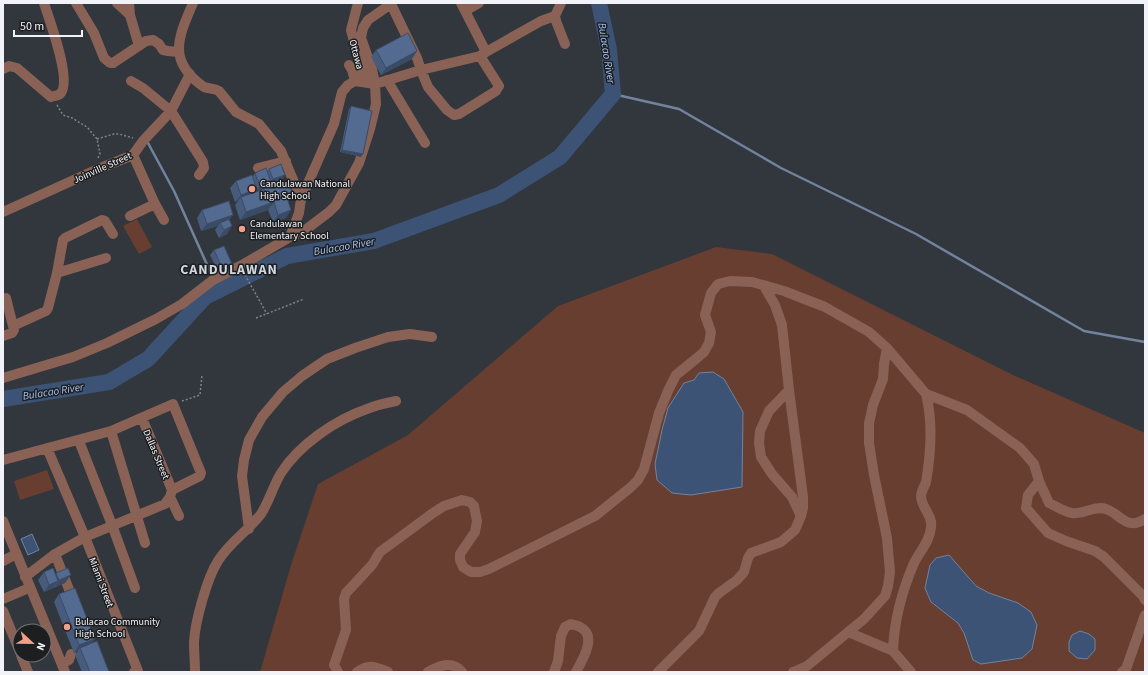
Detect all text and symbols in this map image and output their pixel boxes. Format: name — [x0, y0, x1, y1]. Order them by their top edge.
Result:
scale bar — [14, 12, 82, 38]
text: 50 m — [20, 18, 44, 35]
water label: Bulacao River — [594, 21, 619, 86]
street label: Ottawa — [345, 38, 367, 71]
street label: Joinville Street — [71, 149, 134, 187]
place label: Candulawan National High School — [260, 177, 351, 203]
marker: Candulawan National High School — [247, 184, 257, 194]
place label: Candulawan Elementary School — [250, 217, 329, 243]
marker: Candulawan Elementary School — [237, 224, 247, 234]
water label: Bulacao River — [312, 234, 377, 259]
district label: CANDULAWAN — [180, 260, 278, 280]
water label: Bulacao River — [21, 379, 86, 404]
street label: Dallas Street — [139, 427, 173, 482]
street label: Miami Street — [85, 555, 117, 610]
place label: Bulacao Community High School — [75, 615, 160, 641]
marker: Bulacao Community High School — [62, 622, 72, 632]
north arrow — [12, 623, 52, 663]
text: N — [32, 640, 49, 653]

